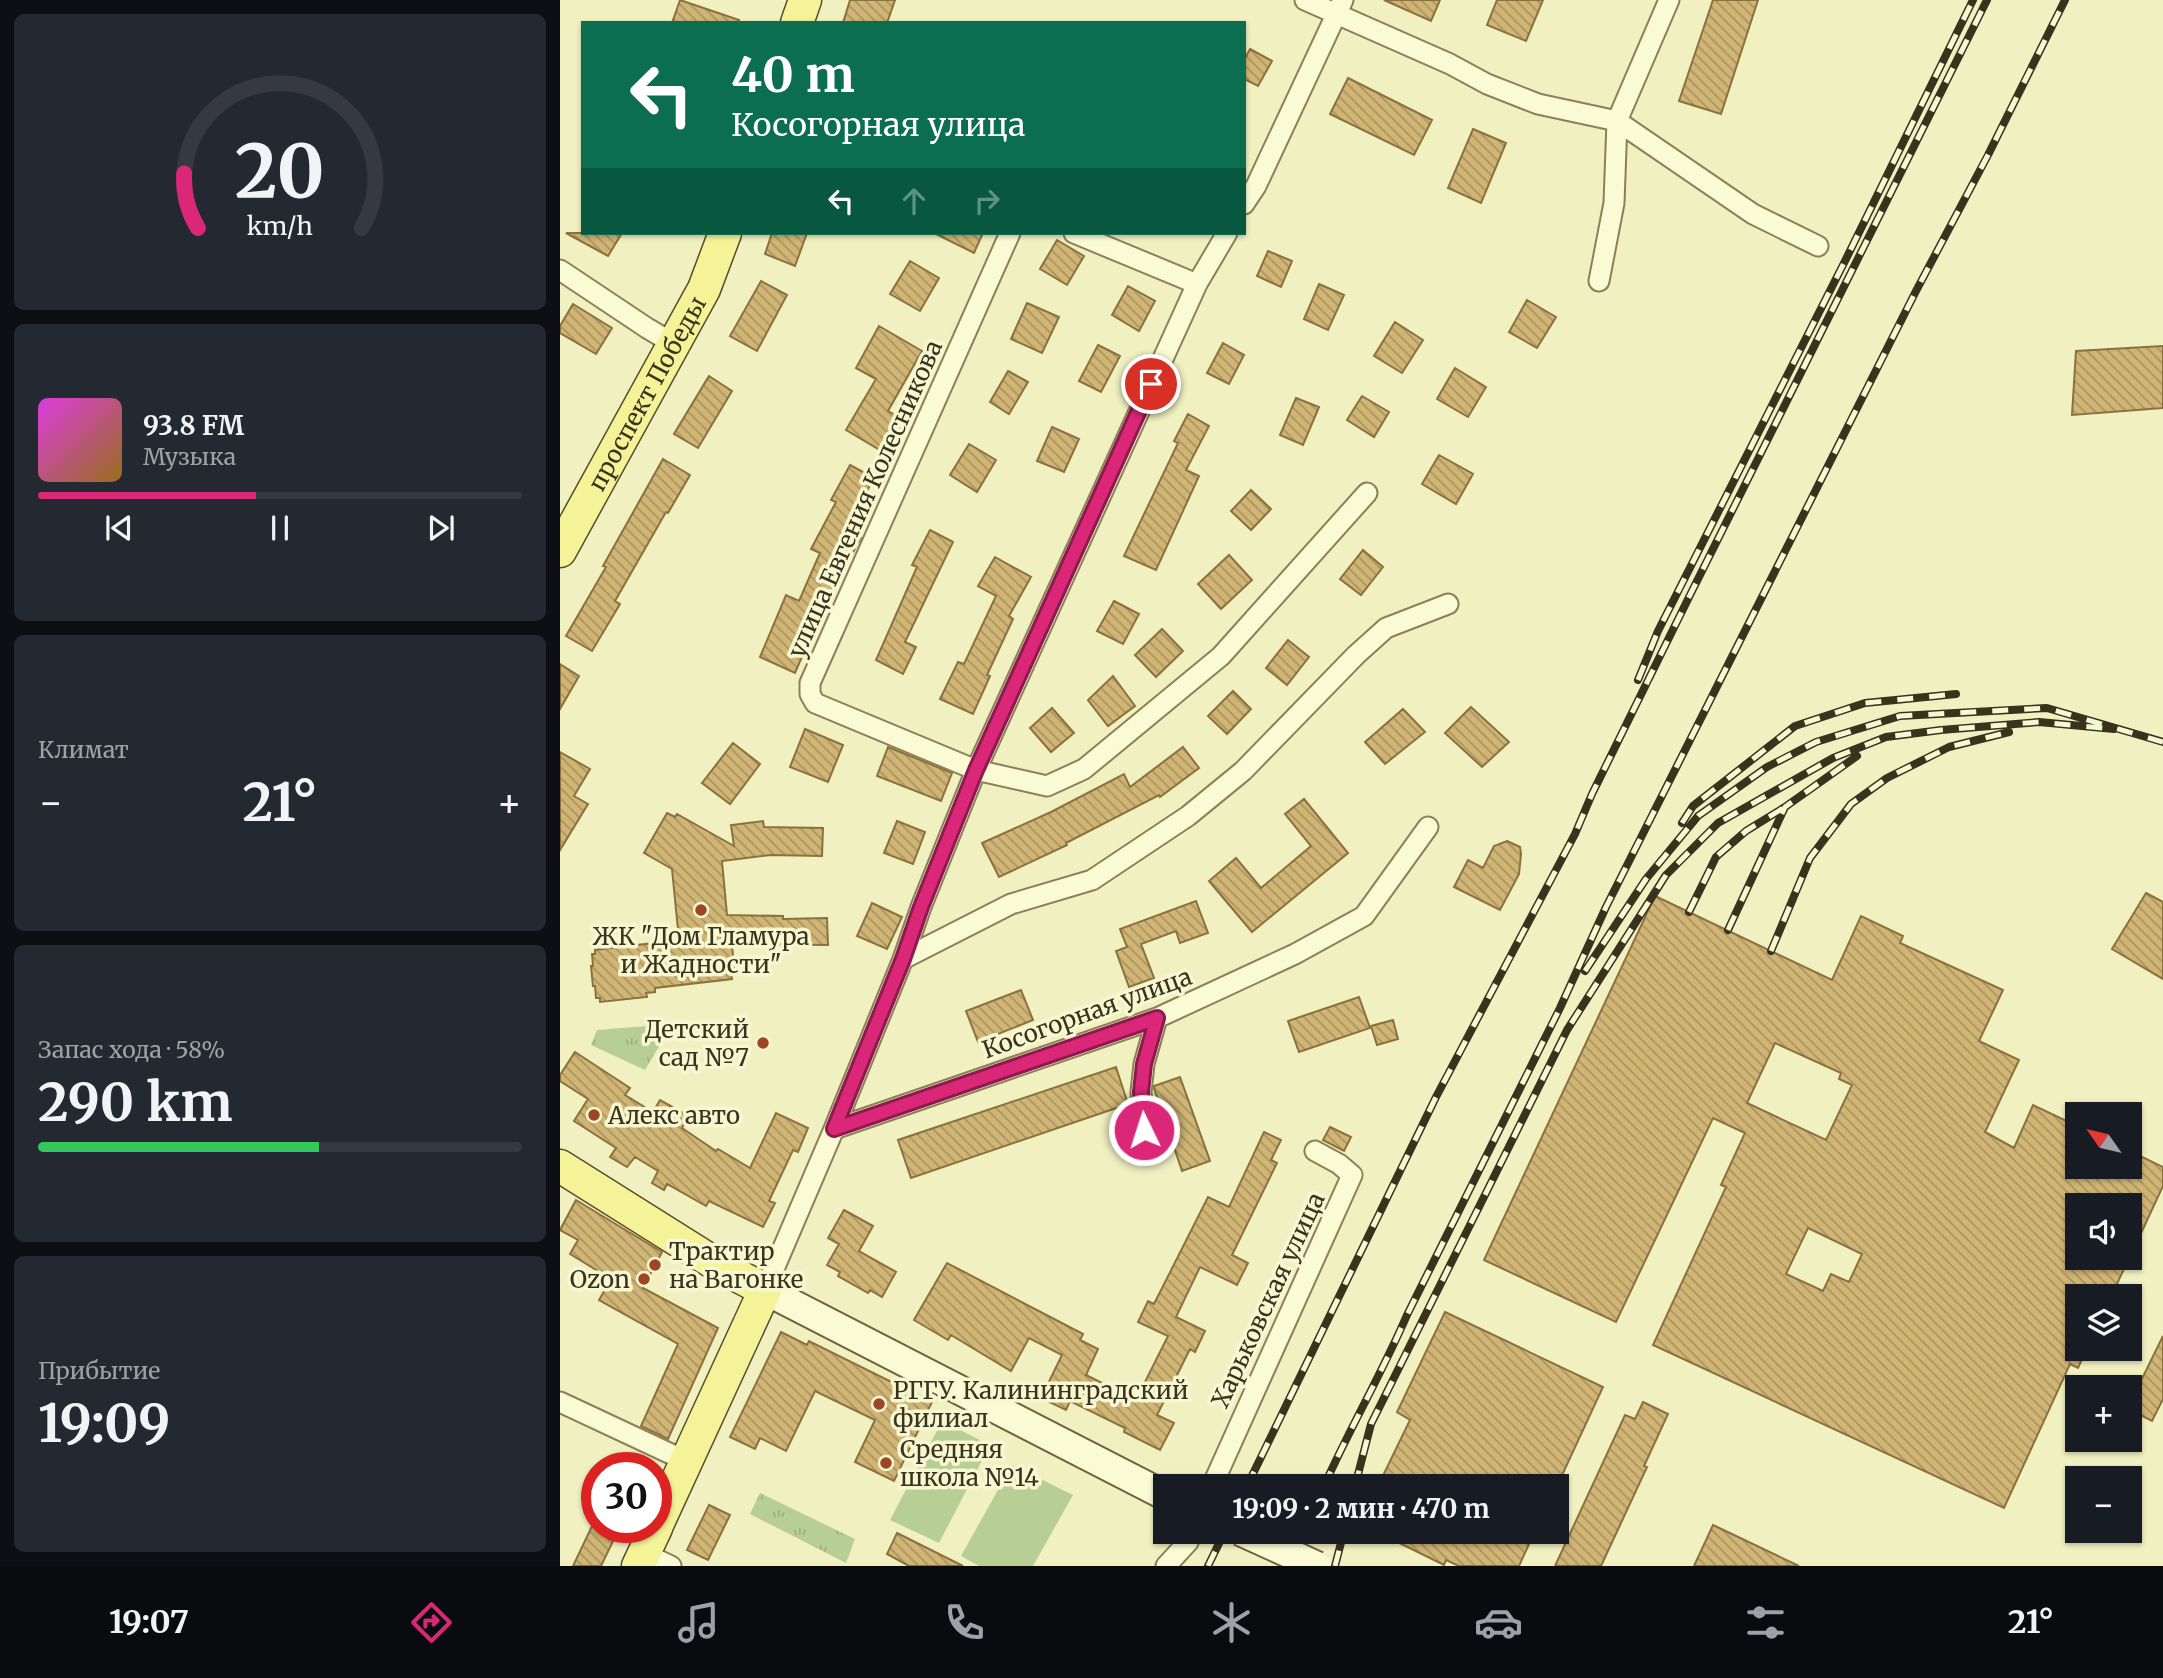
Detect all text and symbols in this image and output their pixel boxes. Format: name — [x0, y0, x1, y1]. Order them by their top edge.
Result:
text: 40 m — [731, 44, 855, 105]
icon: left — [616, 49, 707, 140]
text: Косогорная улица — [731, 105, 1025, 145]
text: 20 — [235, 127, 325, 219]
icon: left — [822, 182, 860, 220]
icon: ahead — [895, 182, 933, 220]
icon: right — [968, 182, 1006, 220]
text: km/h — [247, 210, 313, 242]
street label: проспект Победы — [581, 290, 713, 496]
street label: улица Евгения Колесникова — [781, 335, 949, 663]
pin — [1121, 354, 1181, 414]
icon: arrive — [1132, 365, 1170, 403]
text: 93.8 FM — [143, 409, 244, 442]
text: Музыка — [143, 442, 236, 471]
icon: previous — [100, 509, 138, 547]
icon: pause — [261, 509, 299, 547]
icon: next — [422, 509, 460, 547]
text: Климат — [38, 735, 129, 764]
text: 21° — [242, 770, 318, 835]
text: − — [38, 779, 63, 826]
text: + — [497, 779, 522, 826]
marker: ЖК "Дом Гламура и Жадности" — [693, 902, 709, 918]
place label: ЖК "Дом Гламура и Жадности" — [592, 921, 810, 980]
street label: Косогорная улица — [978, 961, 1196, 1065]
place label: Детский сад №7 — [645, 1014, 749, 1073]
text: Запас хода · 58% — [38, 1035, 225, 1064]
marker: Детский сад №7 — [755, 1035, 771, 1051]
text: 290 km — [38, 1070, 233, 1135]
position arrow — [1107, 1093, 1181, 1167]
place label: Алекс авто — [607, 1100, 740, 1131]
north arrow — [2065, 1102, 2142, 1180]
map controls — [2065, 1102, 2142, 1543]
marker: Алекс авто — [586, 1107, 602, 1123]
street label: Харьковская улица — [1204, 1187, 1332, 1413]
button: sound — [2065, 1193, 2142, 1270]
place label: Трактир на Вагонке — [669, 1236, 803, 1295]
marker: Трактир на Вагонке — [647, 1257, 663, 1273]
place label: Ozon — [570, 1264, 630, 1295]
marker: Ozon — [636, 1271, 652, 1287]
button: layers — [2065, 1284, 2142, 1361]
text: Прибытие — [38, 1356, 160, 1385]
place label: РГГУ. Калининградский филиал — [893, 1375, 1189, 1434]
button: + — [2065, 1375, 2142, 1452]
text: 19:09 — [38, 1391, 170, 1456]
marker: РГГУ. Калининградский филиал — [871, 1396, 887, 1412]
place label: Средняя школа №14 — [900, 1434, 1039, 1493]
speed limit sign: 30 — [581, 1452, 672, 1543]
marker: Средняя школа №14 — [878, 1455, 894, 1471]
button: − — [2065, 1466, 2142, 1543]
text: 19:09 · 2 мин · 470 m — [1232, 1492, 1490, 1525]
icon: directions — [407, 1598, 456, 1647]
icon: music — [674, 1598, 723, 1647]
icon: phone — [940, 1598, 989, 1647]
icon: climate — [1207, 1598, 1256, 1647]
icon: car — [1474, 1598, 1523, 1647]
icon: filters — [1741, 1598, 1790, 1647]
text: 19:07 — [109, 1602, 189, 1642]
text: 21° — [2008, 1602, 2054, 1642]

